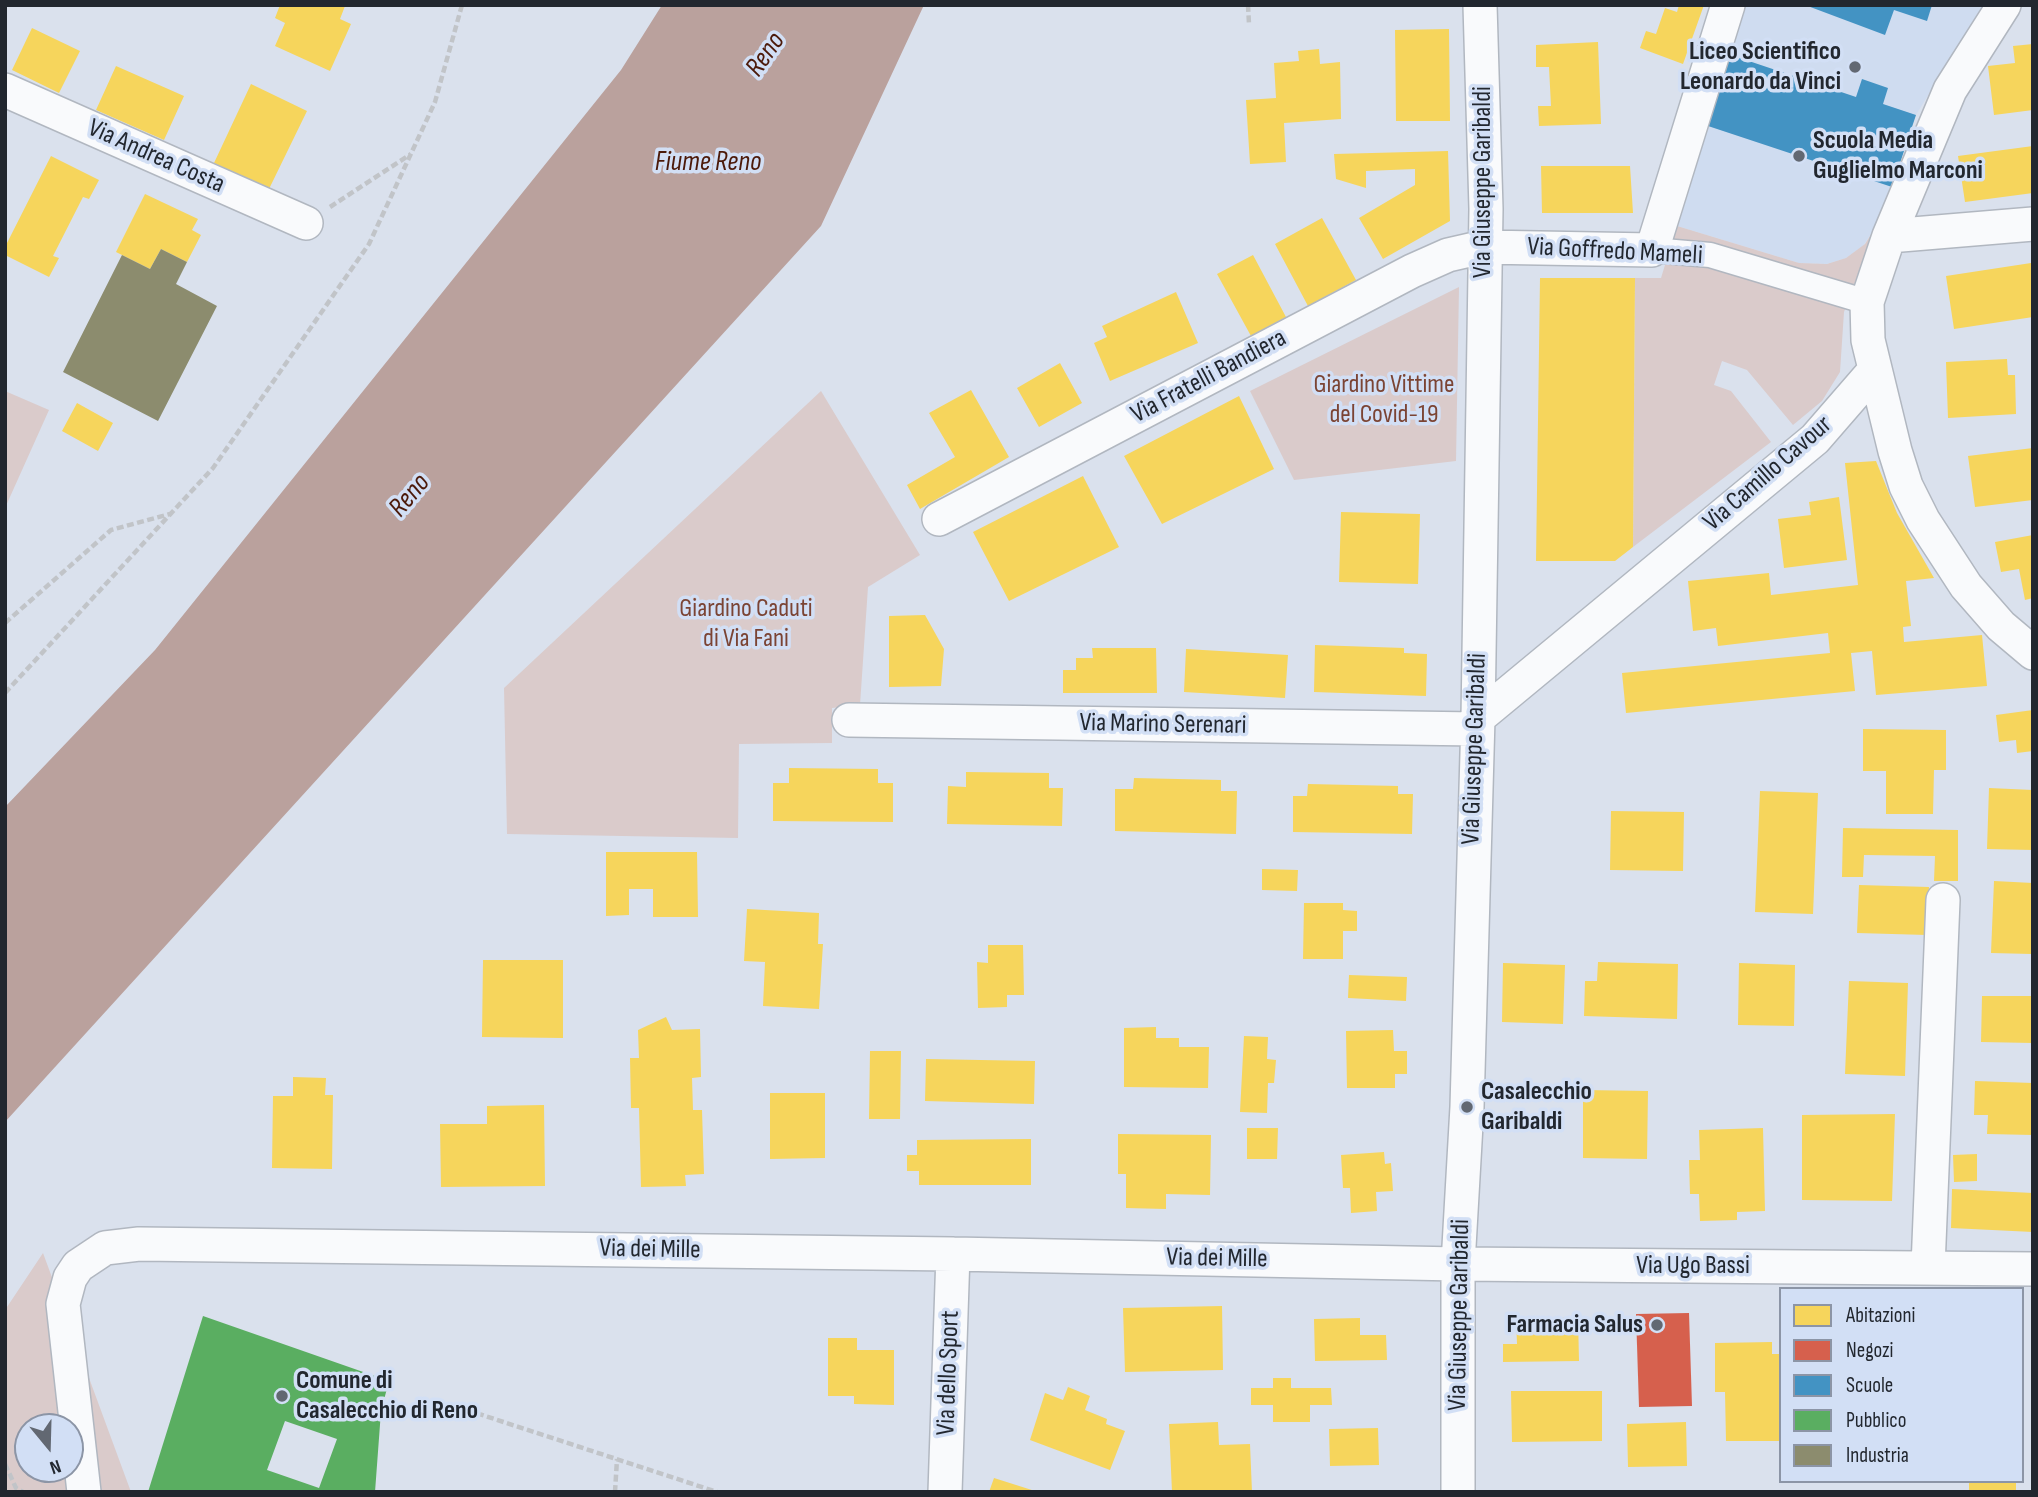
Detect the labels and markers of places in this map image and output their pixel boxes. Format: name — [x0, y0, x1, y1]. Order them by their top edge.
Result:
place label: Liceo Scientifico Leonardo da Vinci — [1680, 36, 1841, 98]
marker: Liceo Scientifico Leonardo da Vinci — [1847, 59, 1863, 75]
place label: Scuola Media Guglielmo Marconi — [1813, 125, 1983, 186]
marker: Scuola Media Guglielmo Marconi — [1791, 148, 1807, 164]
place label: Casalecchio Garibaldi — [1481, 1076, 1592, 1138]
marker: Casalecchio Garibaldi — [1459, 1099, 1475, 1115]
place label: Farmacia Salus — [1507, 1309, 1643, 1341]
marker: Farmacia Salus — [1649, 1317, 1665, 1333]
place label: Comune di Casalecchio di Reno — [296, 1365, 478, 1426]
marker: Comune di Casalecchio di Reno — [274, 1388, 290, 1404]

